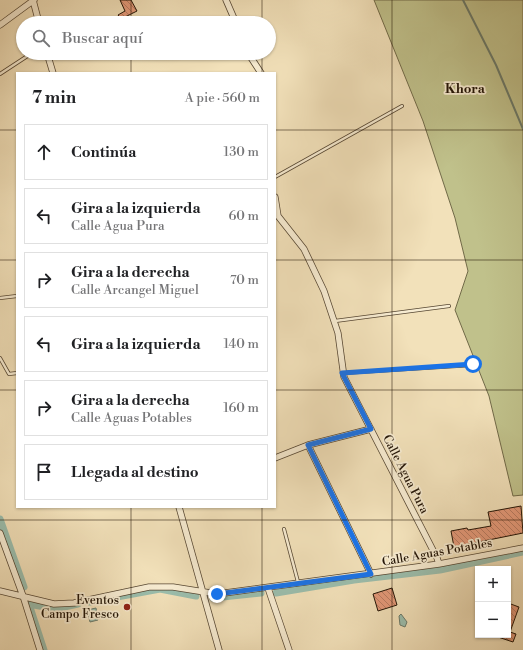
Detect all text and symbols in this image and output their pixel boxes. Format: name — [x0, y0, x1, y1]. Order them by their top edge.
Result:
search box — [16, 16, 276, 60]
icon: search — [30, 27, 52, 49]
text: Buscar aquí — [62, 29, 143, 48]
district label: Khora — [445, 81, 486, 97]
text: 7 min — [32, 87, 76, 109]
text: A pie · 560 m — [185, 90, 260, 106]
icon: ahead — [33, 141, 55, 163]
text: Continúa — [71, 143, 136, 162]
text: 130 m — [224, 144, 259, 160]
text: Gira a la izquierda — [71, 199, 201, 218]
icon: left — [33, 205, 55, 227]
text: 60 m — [228, 208, 259, 224]
text: Calle Agua Pura — [71, 218, 165, 234]
text: Gira a la derecha — [71, 263, 190, 282]
icon: right — [33, 269, 55, 291]
text: 70 m — [230, 272, 259, 288]
text: Calle Arcangel Miguel — [71, 282, 199, 298]
icon: left — [33, 333, 55, 355]
text: Gira a la izquierda — [71, 335, 201, 354]
text: 140 m — [223, 336, 259, 352]
route start — [464, 355, 482, 373]
text: Gira a la derecha — [71, 391, 190, 410]
icon: right — [33, 397, 55, 419]
text: 160 m — [223, 400, 259, 416]
text: Calle Aguas Potables — [71, 410, 192, 426]
street label: Calle Agua Pura — [379, 432, 432, 517]
icon: arrive — [33, 461, 55, 483]
text: Llegada al destino — [71, 463, 199, 482]
street label: Calle Aguas Potables — [381, 535, 493, 570]
map controls — [475, 566, 511, 638]
button: + — [475, 566, 511, 602]
route end — [208, 585, 226, 603]
place label: Eventos Campo Fresco — [41, 593, 119, 622]
marker: Eventos Campo Fresco — [122, 602, 132, 612]
button: − — [475, 602, 511, 638]

